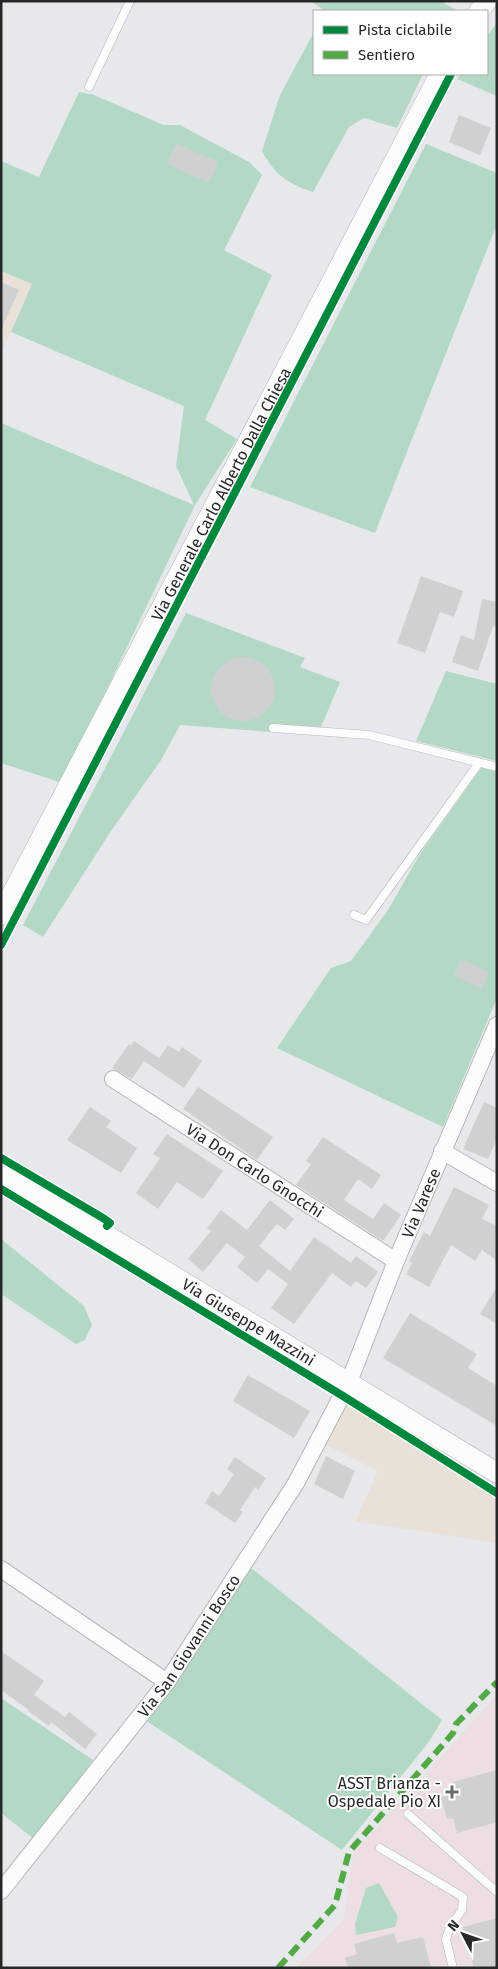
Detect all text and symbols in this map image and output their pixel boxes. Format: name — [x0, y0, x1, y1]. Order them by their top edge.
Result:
legend — [313, 10, 488, 75]
text: Pista ciclabile — [358, 21, 452, 39]
text: Sentiero — [358, 46, 415, 64]
street label: Via Generale Carlo Alberto Dalla Chiesa — [147, 364, 295, 624]
street label: Via Don Carlo Gnocchi — [183, 1120, 327, 1222]
street label: Via Varese — [398, 1165, 445, 1241]
street label: Via Giuseppe Mazzini — [179, 1275, 318, 1370]
street label: Via San Giovanni Bosco — [134, 1571, 244, 1721]
place label: ASST Brianza - Ospedale Pio XI — [328, 1774, 441, 1811]
marker: ASST Brianza - Ospedale Pio XI — [445, 1785, 459, 1799]
north arrow — [438, 1909, 488, 1959]
text: N — [444, 1917, 463, 1935]

